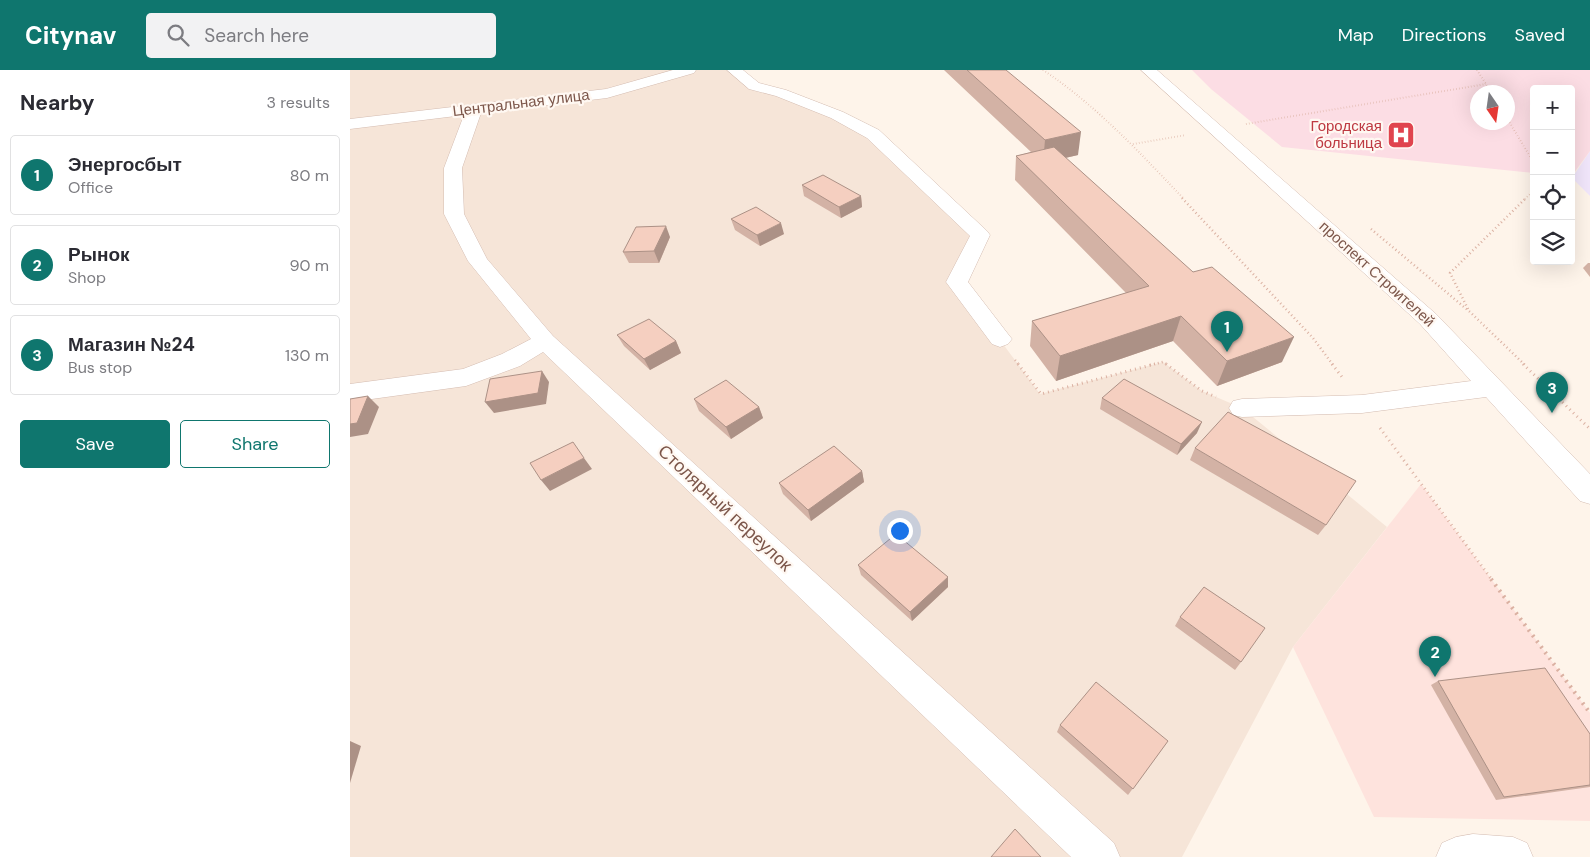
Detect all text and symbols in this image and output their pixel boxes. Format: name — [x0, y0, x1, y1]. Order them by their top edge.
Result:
search box — [146, 13, 496, 58]
text: Citynav — [25, 20, 116, 51]
icon: search — [164, 21, 192, 49]
text: Search here — [204, 23, 309, 48]
text: Map — [1338, 23, 1374, 47]
text: Directions — [1402, 23, 1487, 47]
text: Saved — [1515, 23, 1565, 47]
street label: Центральная улица — [451, 85, 591, 121]
north arrow — [1470, 85, 1515, 130]
map controls — [1530, 85, 1575, 265]
button: + — [1530, 85, 1575, 130]
text: Nearby — [20, 89, 94, 117]
text: 3 results — [267, 92, 330, 113]
place label: Городская больница — [1311, 116, 1383, 153]
hospital icon: Городская больница — [1386, 120, 1416, 150]
button: − — [1530, 130, 1575, 175]
text: Энергосбыт — [68, 152, 182, 177]
text: 1 — [34, 165, 40, 186]
text: 80 m — [290, 165, 329, 186]
button: locate — [1530, 175, 1575, 220]
text: Office — [68, 177, 113, 198]
street label: проспект Строителей — [1315, 217, 1439, 331]
button: layers — [1530, 220, 1575, 265]
text: Рынок — [68, 242, 130, 267]
text: 2 — [32, 255, 42, 276]
text: 90 m — [289, 255, 329, 276]
text: Shop — [68, 267, 106, 288]
pin: 1 — [1211, 311, 1243, 352]
text: Магазин №24 — [68, 332, 195, 357]
text: 3 — [32, 345, 42, 366]
text: 130 m — [285, 345, 329, 366]
text: Bus stop — [68, 357, 132, 378]
pin: 3 — [1536, 372, 1568, 413]
button: Save — [20, 420, 170, 468]
button: Share — [180, 420, 330, 468]
street label: Столярный переулок — [653, 439, 797, 577]
your location — [887, 518, 913, 544]
pin: 2 — [1419, 636, 1451, 677]

